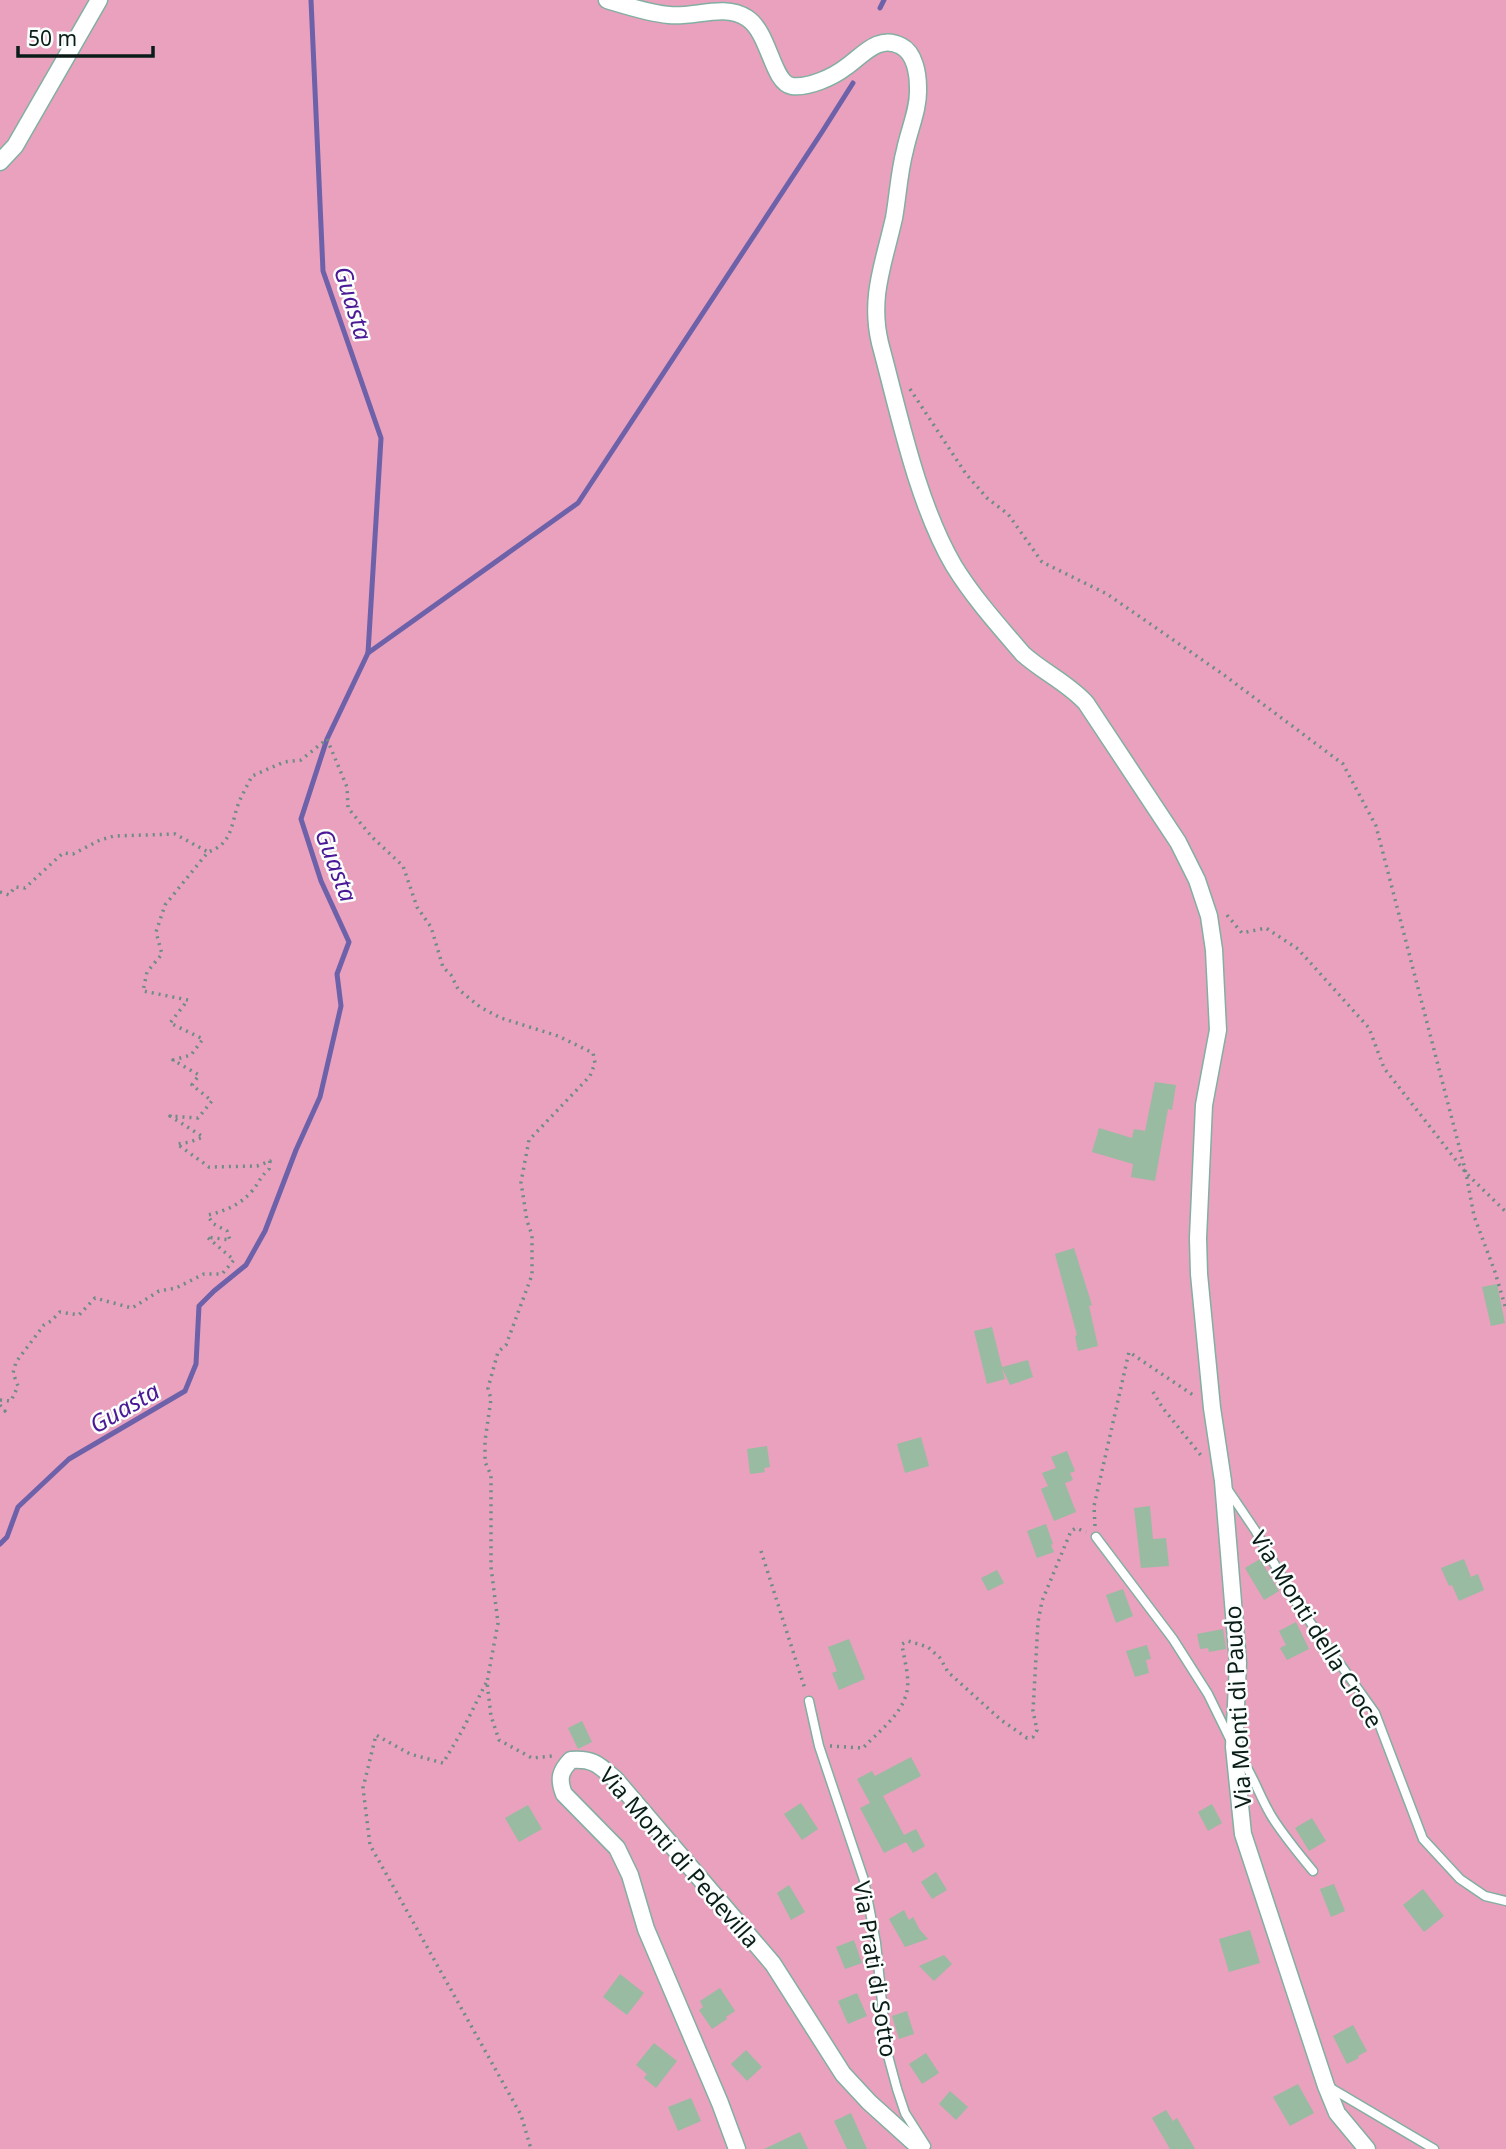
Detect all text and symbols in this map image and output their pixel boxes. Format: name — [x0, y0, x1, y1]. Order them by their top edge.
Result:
scale bar — [18, 14, 152, 58]
text: 50 m — [28, 24, 77, 52]
water label: Guasta — [327, 262, 381, 344]
water label: Guasta — [308, 824, 366, 907]
water label: Guasta — [83, 1374, 165, 1440]
street label: Via Monti della Croce — [1243, 1524, 1391, 1734]
street label: Via Monti di Paudo — [1216, 1605, 1258, 1809]
street label: Via Monti di Pedevilla — [593, 1760, 767, 1954]
street label: Via Prati di Sotto — [846, 1879, 906, 2059]

